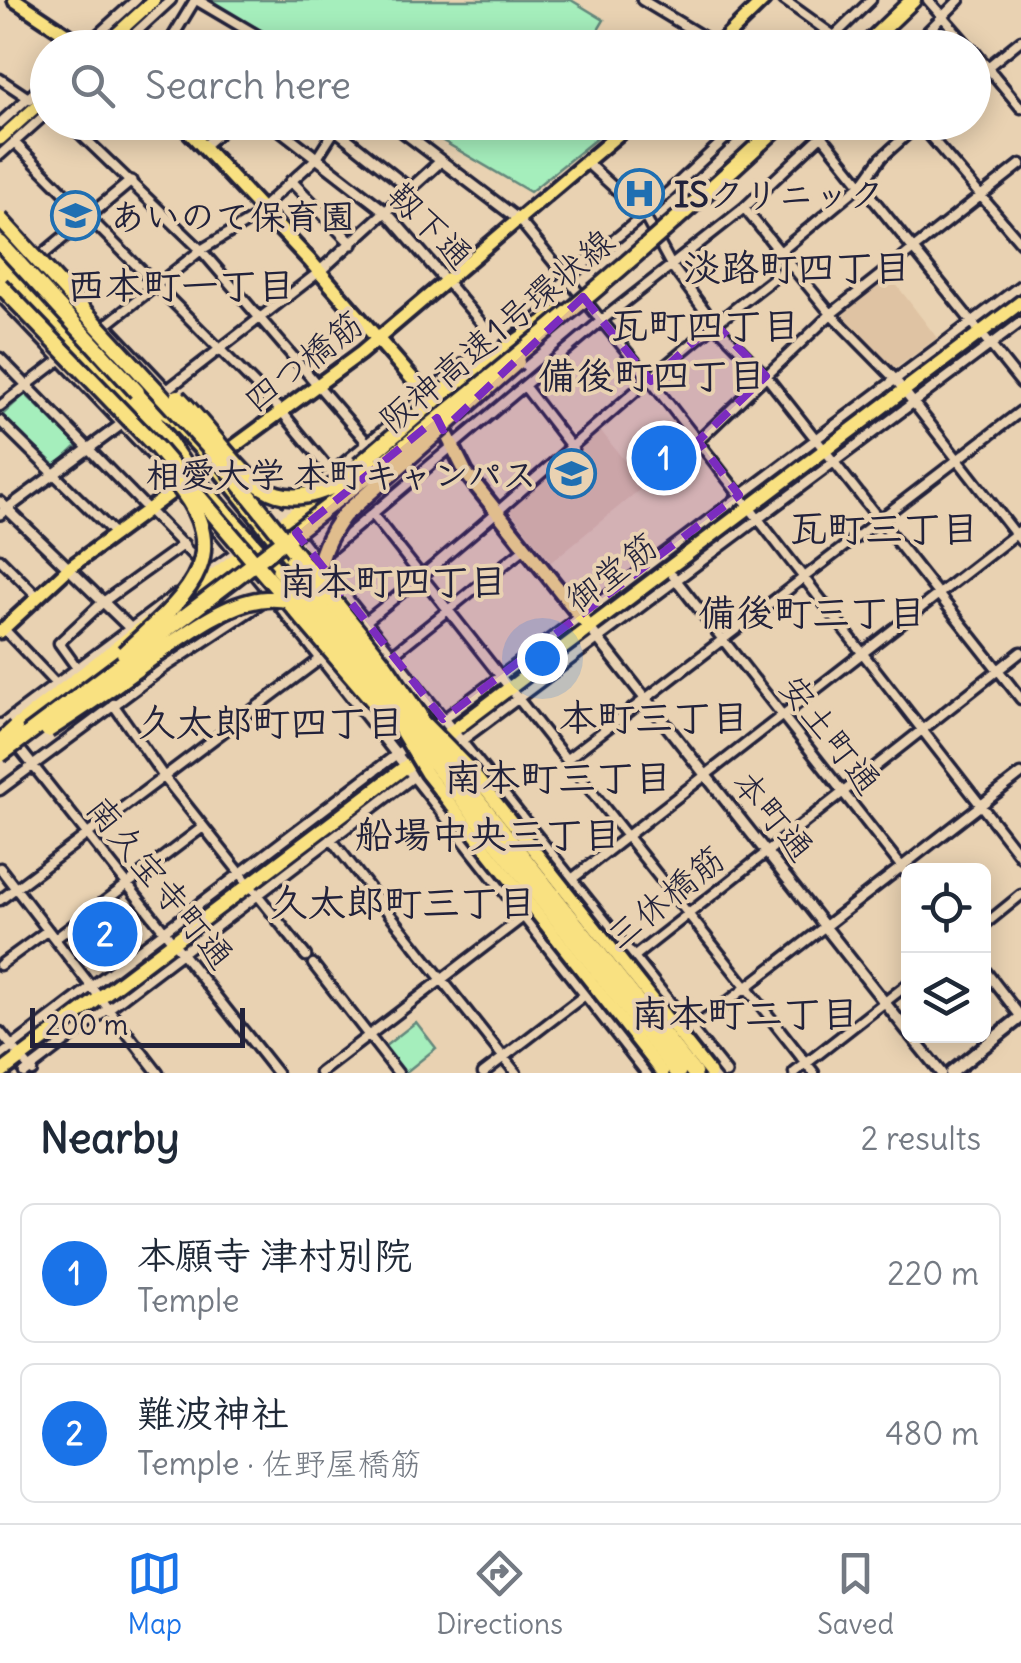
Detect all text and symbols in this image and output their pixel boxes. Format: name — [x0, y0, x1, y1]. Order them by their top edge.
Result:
search box — [30, 30, 991, 140]
icon: search — [65, 58, 120, 113]
text: Search here — [145, 62, 351, 109]
hospital icon: ISクリニック — [613, 168, 665, 220]
street label: 靱下通 — [379, 172, 483, 278]
place label: ISクリニック — [674, 172, 884, 216]
school or university icon: あいのて保育園 — [49, 190, 101, 242]
place label: あいのて保育園 — [110, 194, 355, 238]
street label: 阪神高速1号環状線 — [369, 219, 623, 441]
district label: 淡路町四丁目 — [683, 244, 911, 291]
district label: 西本町一丁目 — [67, 262, 295, 309]
street label: 四つ橋筋 — [234, 301, 372, 421]
district label: 瓦町四丁目 — [610, 302, 800, 349]
district label: 備後町四丁目 — [538, 352, 766, 399]
pin: 1 — [632, 420, 696, 496]
school or university icon: 相愛大学 本町キャンパス — [546, 448, 598, 500]
place label: 相愛大学 本町キャンパス — [145, 452, 537, 496]
district label: 瓦町三丁目 — [789, 505, 979, 552]
street label: 御堂筋 — [556, 523, 666, 621]
district label: 南本町四丁目 — [279, 558, 507, 605]
district label: 備後町三丁目 — [698, 589, 926, 636]
your location — [517, 633, 568, 684]
street label: 安土町通 — [771, 665, 891, 803]
district label: 本町三丁目 — [559, 694, 749, 741]
district label: 久太郎町四丁目 — [138, 699, 404, 746]
district label: 南本町三丁目 — [444, 754, 672, 801]
street label: 本町通 — [724, 760, 824, 870]
street label: 南久宝寺町通 — [78, 787, 244, 977]
district label: 船場中央三丁目 — [355, 811, 621, 858]
street label: 三休橋筋 — [597, 836, 733, 958]
map controls — [901, 863, 991, 1043]
button: locate — [901, 863, 991, 953]
district label: 久太郎町三丁目 — [270, 879, 536, 926]
pin: 2 — [72, 896, 138, 972]
button: layers — [901, 953, 991, 1043]
district label: 南本町二丁目 — [631, 990, 859, 1037]
scale bar — [30, 1003, 245, 1048]
text: 200 m — [45, 1007, 128, 1043]
text: Nearby — [40, 1112, 179, 1164]
text: 2 results — [861, 1118, 981, 1159]
text: 本願寺 津村別院 — [137, 1232, 412, 1279]
text: 1 — [68, 1253, 81, 1294]
text: 220 m — [887, 1253, 979, 1294]
text: Temple — [137, 1280, 239, 1321]
text: 難波神社 — [137, 1390, 289, 1437]
text: 2 — [66, 1413, 83, 1454]
text: 480 m — [885, 1413, 979, 1454]
text: Temple · 佐野屋橋筋 — [137, 1443, 422, 1484]
tab: Map — [127, 1546, 182, 1642]
tab: Directions — [436, 1546, 563, 1642]
tab: Saved — [817, 1546, 894, 1642]

